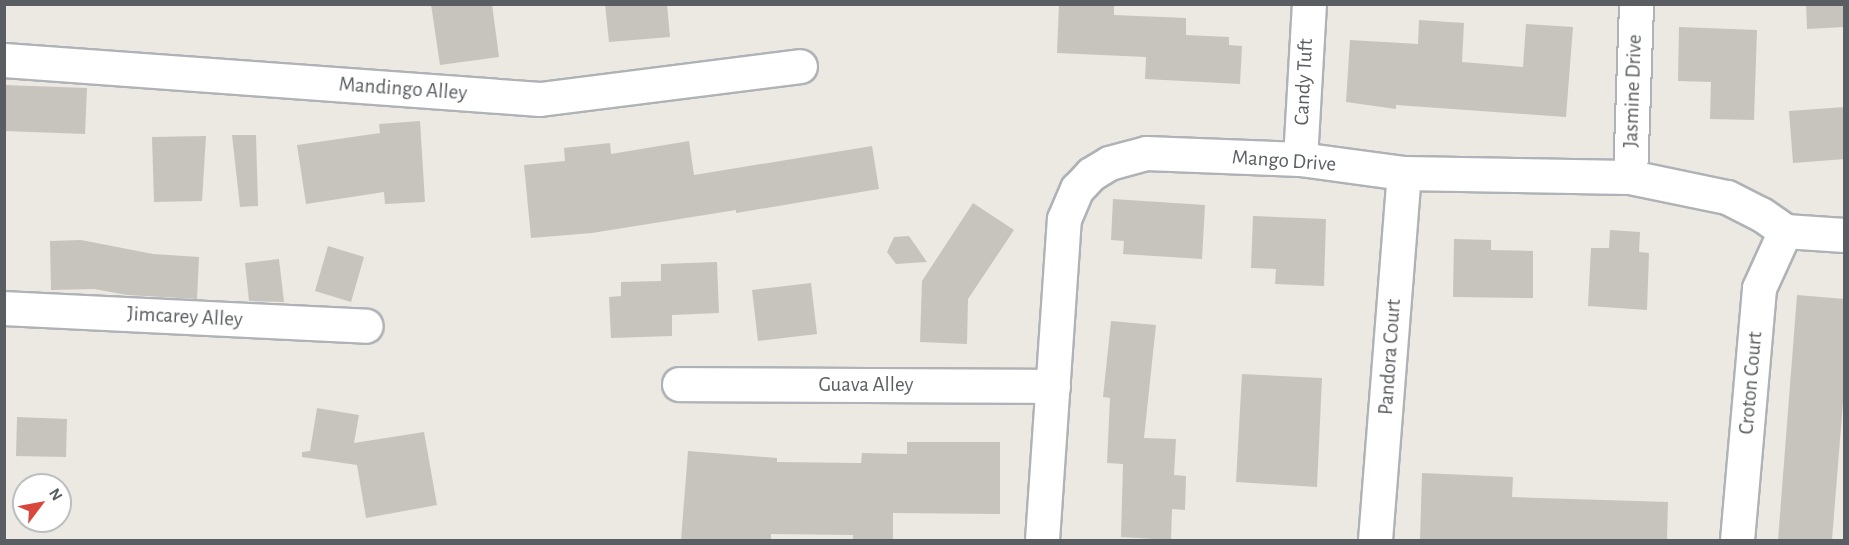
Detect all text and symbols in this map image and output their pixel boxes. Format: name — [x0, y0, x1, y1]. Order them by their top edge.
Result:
street label: Jasmine Drive — [1618, 34, 1648, 148]
street label: Candy Tuft — [1289, 38, 1319, 126]
street label: Mandingo Alley — [338, 72, 468, 106]
street label: Mango Drive — [1231, 145, 1337, 177]
street label: Pandora Court — [1373, 298, 1407, 416]
street label: Jimcarey Alley — [127, 301, 243, 333]
street label: Croton Court — [1734, 331, 1768, 435]
street label: Guava Alley — [818, 372, 914, 398]
north arrow — [12, 473, 72, 533]
text: N — [46, 486, 65, 503]

